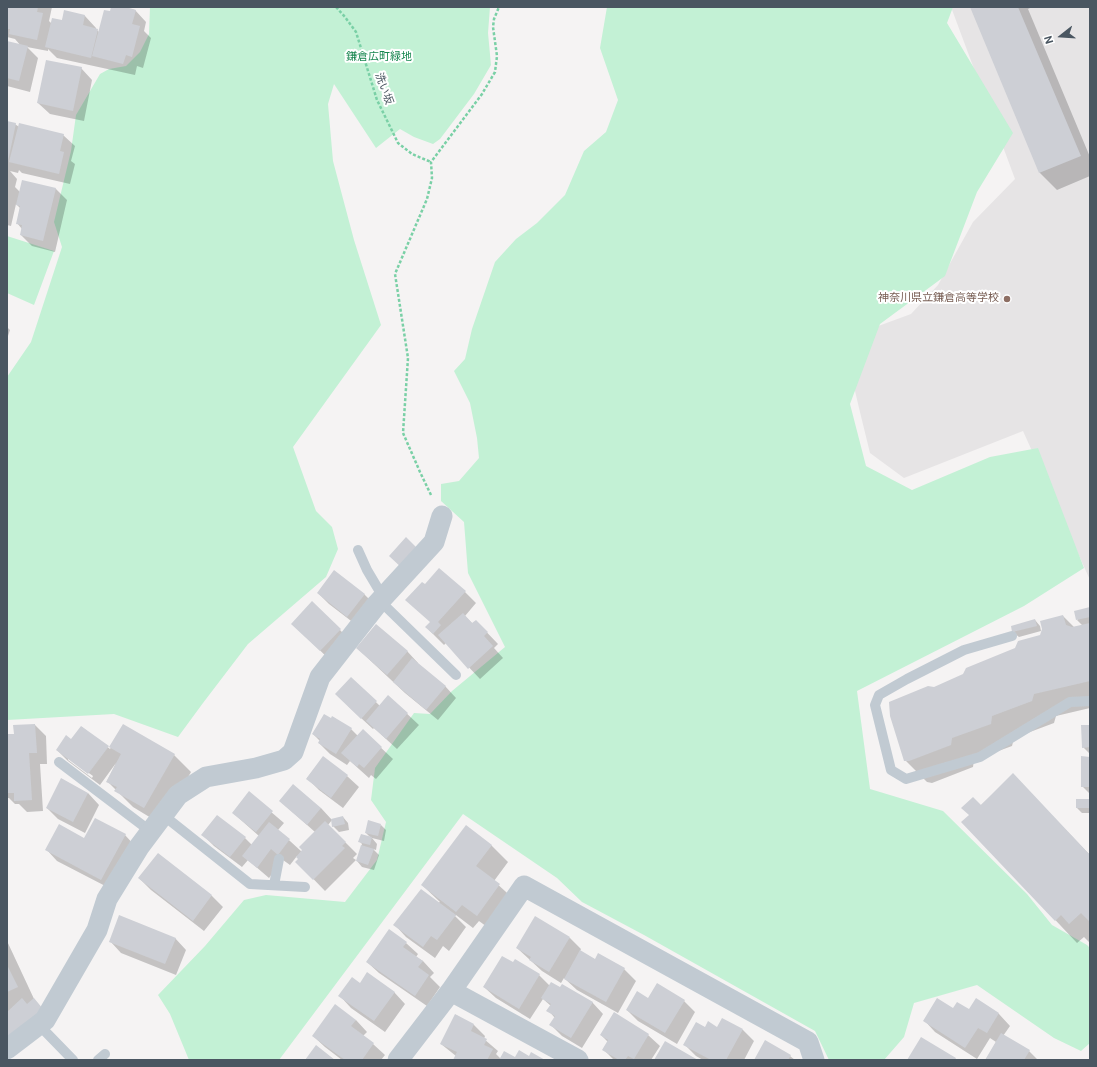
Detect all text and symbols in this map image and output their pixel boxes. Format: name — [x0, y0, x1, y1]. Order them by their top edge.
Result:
north arrow — [1041, 16, 1081, 56]
text: N — [1042, 34, 1057, 45]
park label: 鎌倉広町緑地 — [346, 51, 412, 65]
street label: 洗い坂 — [371, 71, 395, 107]
place label: 神奈川県立鎌倉高等学校 — [878, 292, 999, 306]
marker: 神奈川県立鎌倉高等学校 — [1002, 294, 1012, 304]

